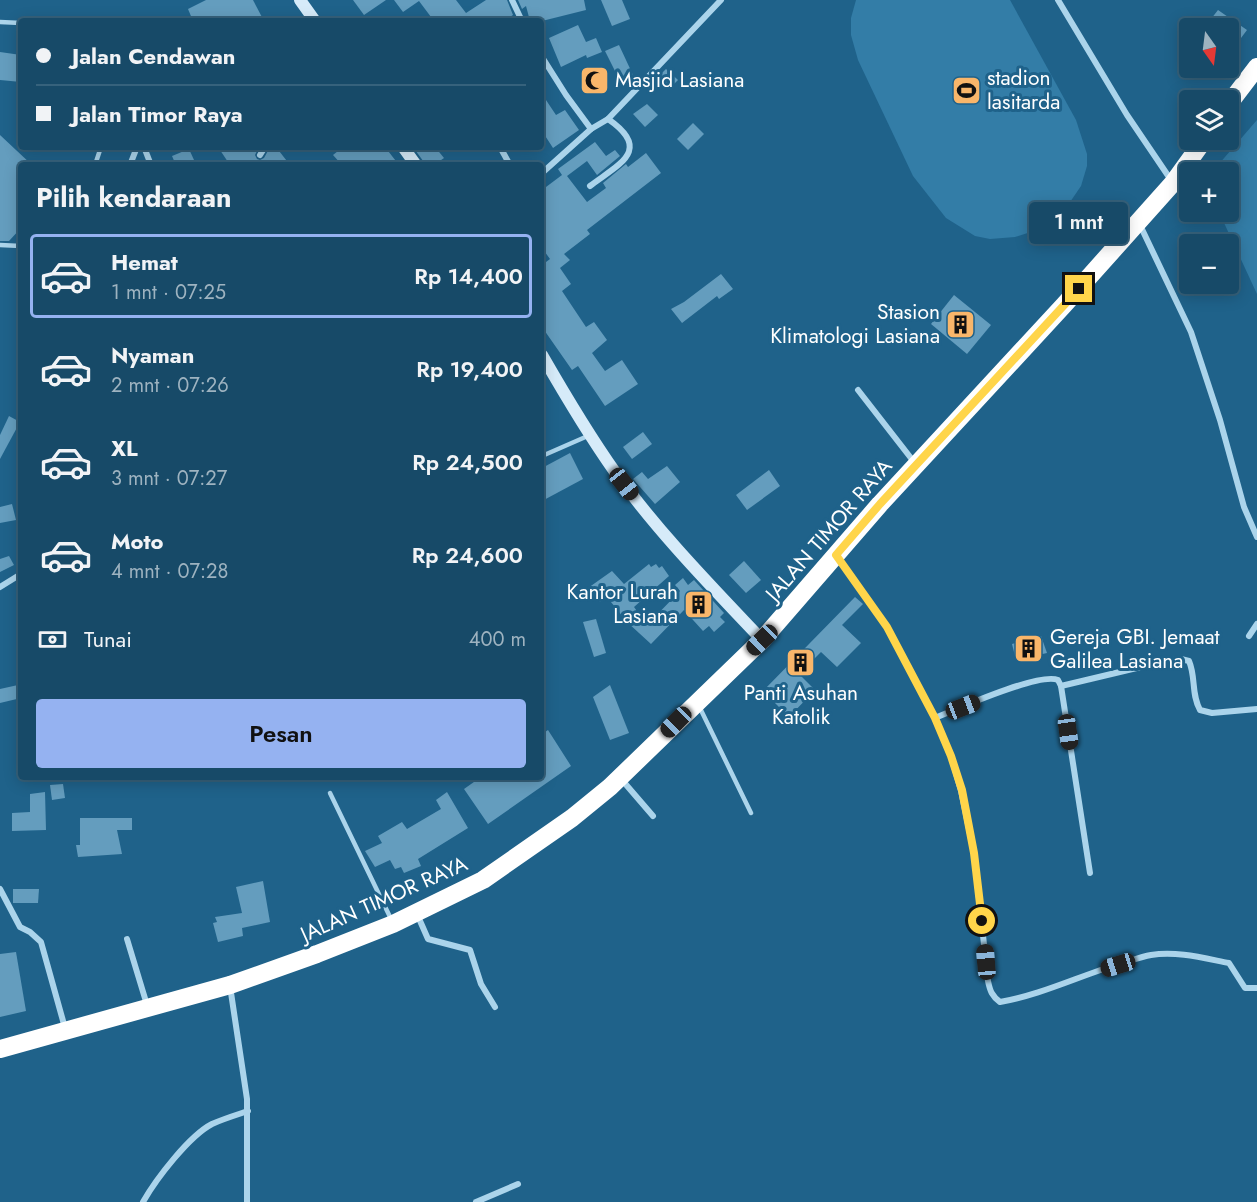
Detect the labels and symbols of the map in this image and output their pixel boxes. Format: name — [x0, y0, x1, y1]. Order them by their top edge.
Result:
north arrow — [1179, 18, 1239, 78]
place label: stadion lasitarda — [987, 63, 1060, 117]
mosque icon: Masjid Lasiana — [578, 64, 610, 96]
place label: Masjid Lasiana — [615, 65, 744, 95]
sports icon: stadion lasitarda — [950, 74, 982, 106]
callout: 1 mnt — [1030, 202, 1128, 244]
route end — [1065, 275, 1092, 302]
place label: Stasion Klimatologi Lasiana — [770, 297, 940, 351]
building icon: Stasion Klimatologi Lasiana — [945, 308, 977, 340]
street label: JALAN TIMOR RAYA — [757, 452, 899, 610]
car — [606, 464, 642, 504]
place label: Kantor Lurah Lasiana — [567, 577, 678, 631]
building icon: Kantor Lurah Lasiana — [683, 588, 715, 620]
car — [743, 621, 781, 659]
place label: Gereja GBI. Jemaat Galilea Lasiana — [1050, 622, 1220, 676]
building icon: Gereja GBI. Jemaat Galilea Lasiana — [1013, 633, 1045, 665]
building icon: Panti Asuhan Katolik — [785, 646, 817, 678]
place label: Panti Asuhan Katolik — [744, 678, 858, 732]
car — [943, 692, 983, 722]
car — [657, 703, 695, 741]
car — [1057, 713, 1079, 751]
street label: JALAN TIMOR RAYA — [293, 849, 472, 950]
route start — [968, 907, 995, 934]
car — [975, 943, 997, 981]
car — [1098, 951, 1138, 979]

